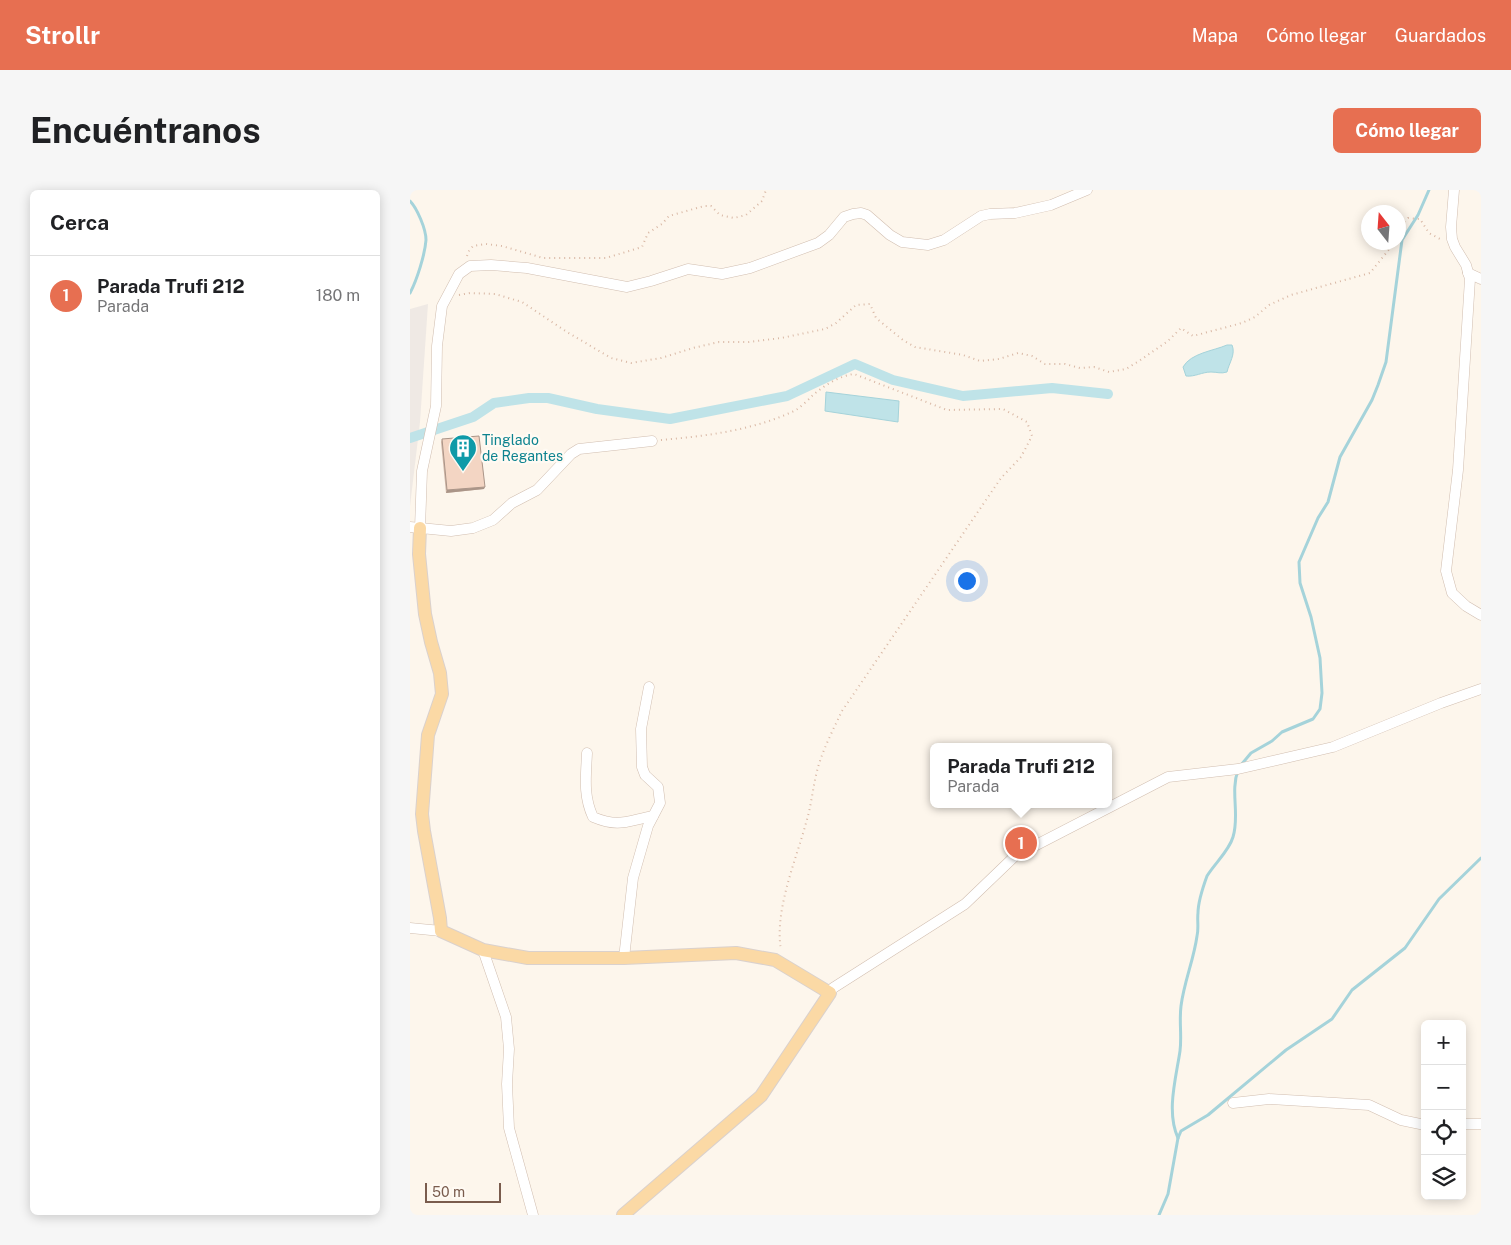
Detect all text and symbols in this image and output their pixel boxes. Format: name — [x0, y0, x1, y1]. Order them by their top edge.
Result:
text: Strollr — [25, 21, 100, 49]
text: Mapa — [1192, 25, 1238, 46]
text: Cómo llegar — [1266, 25, 1367, 46]
text: Guardados — [1395, 25, 1486, 46]
button: Cómo llegar — [1333, 108, 1481, 153]
text: Encuéntranos — [30, 110, 261, 151]
north arrow — [1361, 205, 1406, 250]
text: Cerca — [50, 210, 109, 235]
text: Parada Trufi 212 — [97, 275, 245, 297]
text: 1 — [63, 286, 69, 305]
text: 180 m — [316, 286, 360, 305]
text: Parada — [97, 297, 149, 316]
place label: Tinglado de Regantes — [482, 432, 563, 464]
building icon: Tinglado de Regantes — [448, 433, 478, 472]
your location — [954, 568, 980, 594]
popup — [930, 743, 1112, 808]
text: Parada Trufi 212 — [947, 755, 1095, 777]
text: Parada — [947, 777, 999, 796]
pin: 1 — [1005, 824, 1037, 862]
map controls — [1421, 1020, 1466, 1200]
button: + — [1421, 1020, 1466, 1065]
button: − — [1421, 1065, 1466, 1110]
button: locate — [1421, 1110, 1466, 1155]
button: layers — [1421, 1155, 1466, 1200]
scale bar — [425, 1180, 501, 1203]
text: 50 m — [432, 1184, 465, 1200]

